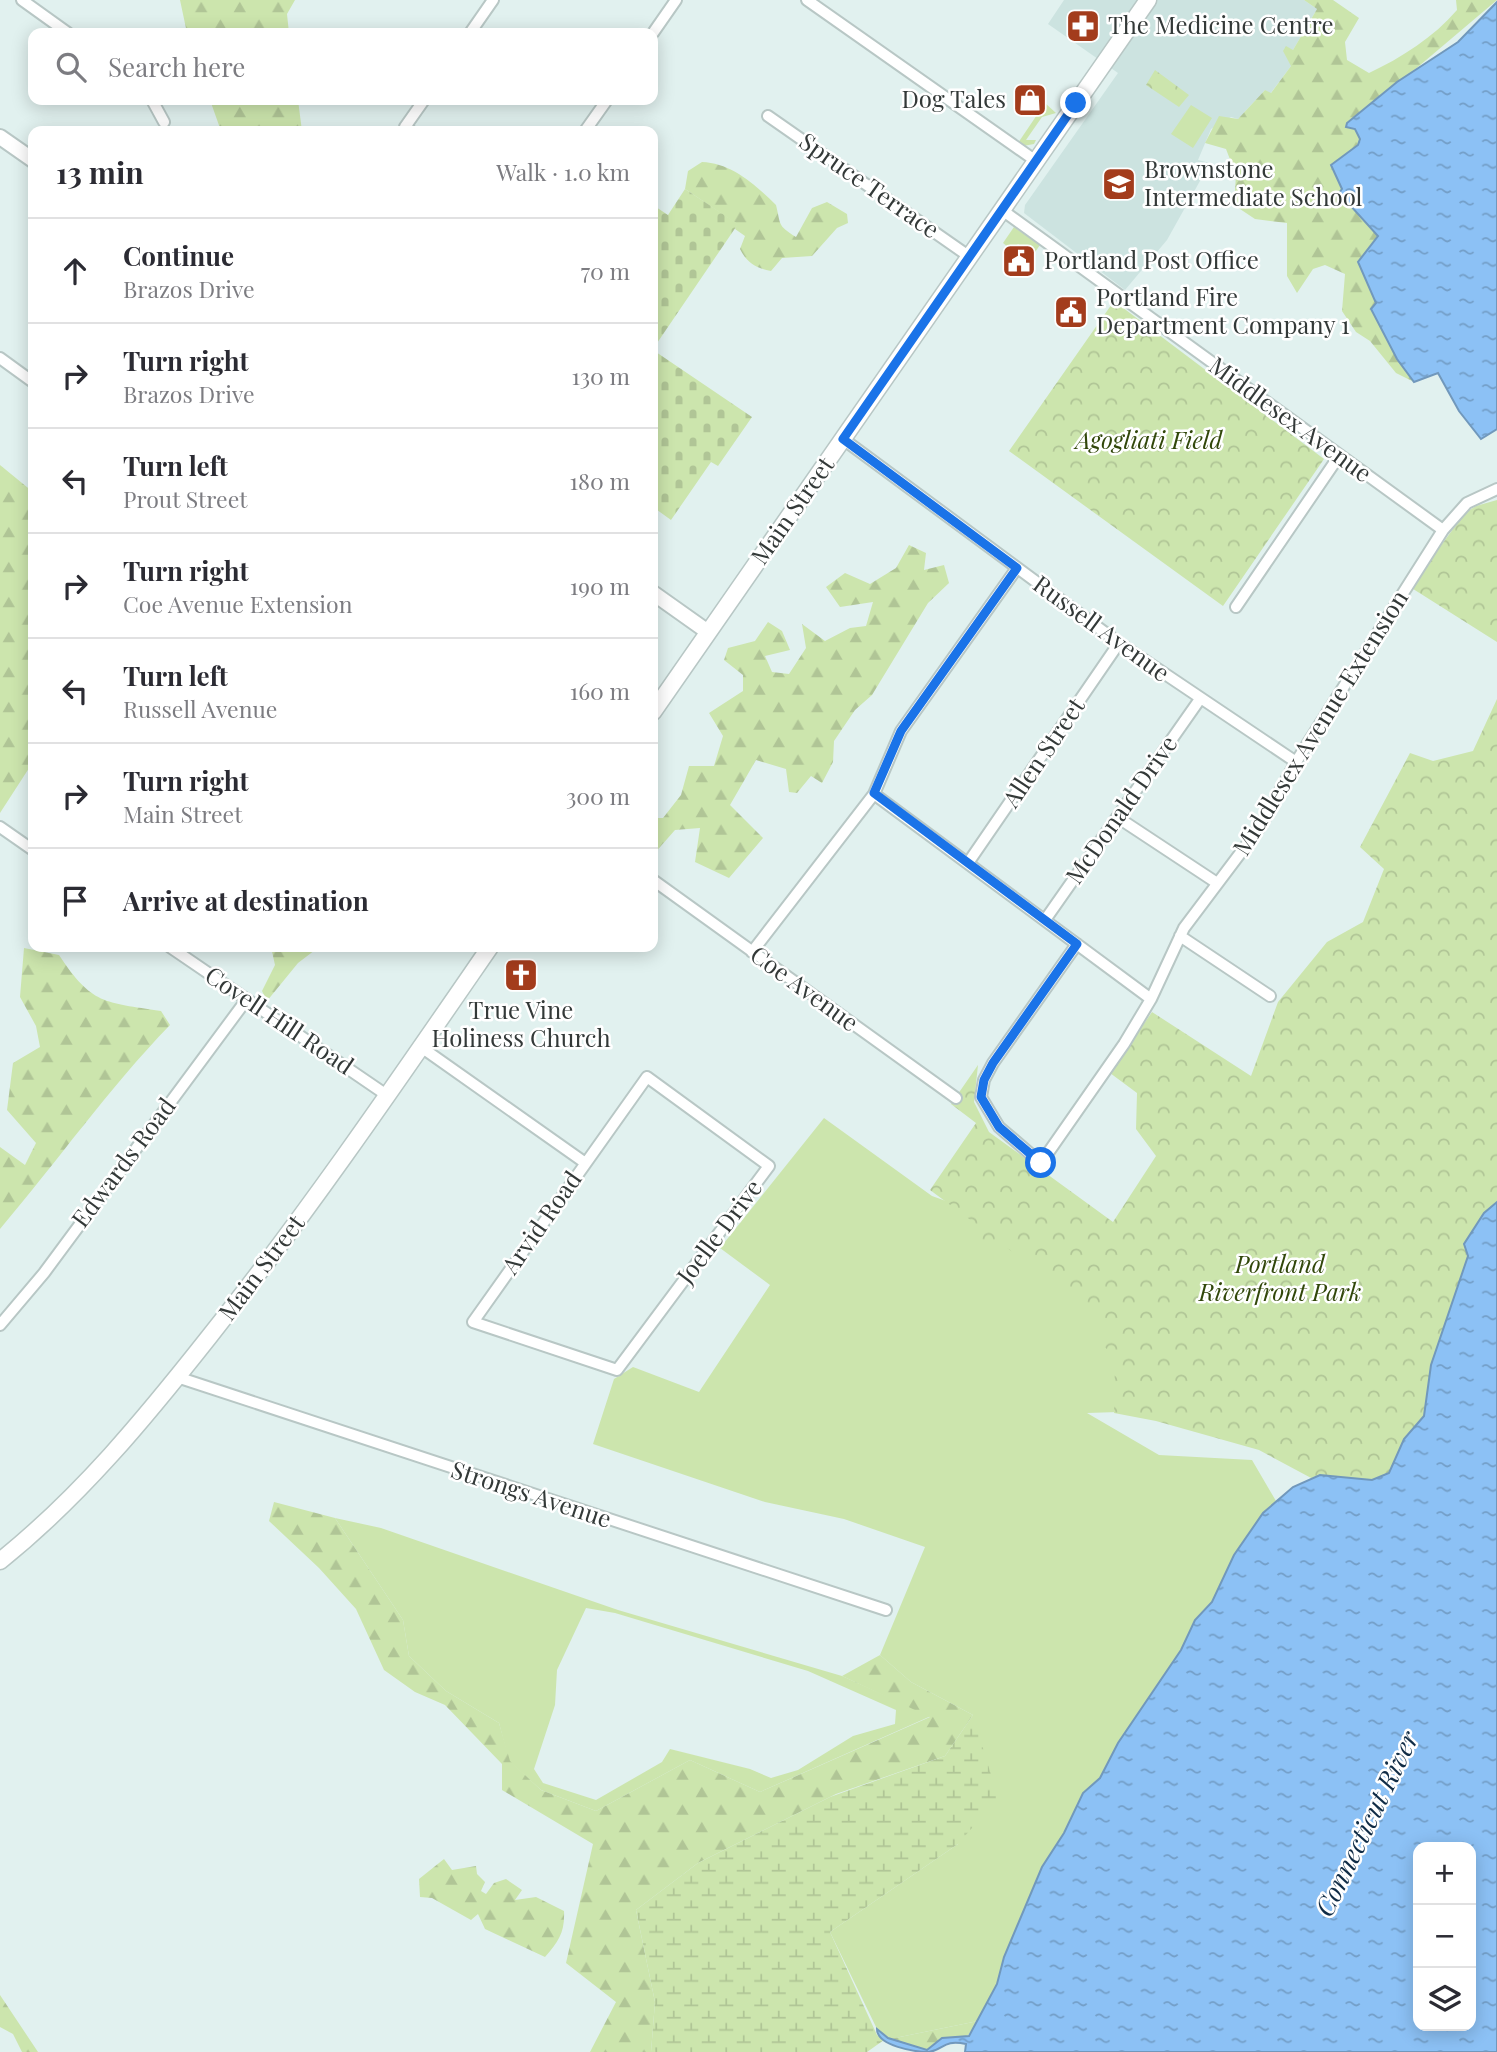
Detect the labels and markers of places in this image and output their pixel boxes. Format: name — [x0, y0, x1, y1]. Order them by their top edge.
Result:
pharmacy icon: The Medicine Centre — [1064, 7, 1102, 45]
place label: The Medicine Centre — [1108, 8, 1334, 40]
shop icon: Dog Tales — [1011, 81, 1049, 119]
place label: Dog Tales — [901, 82, 1006, 114]
place label: Brownstone Intermediate School — [1144, 152, 1363, 212]
school or university icon: Brownstone Intermediate School — [1100, 165, 1138, 203]
public building icon: Portland Post Office — [1000, 242, 1038, 280]
place label: Portland Post Office — [1044, 243, 1259, 275]
place label: Portland Fire Department Company 1 — [1096, 280, 1350, 340]
public building icon: Portland Fire Department Company 1 — [1052, 293, 1090, 331]
church icon: True Vine Holiness Church — [502, 956, 540, 994]
place label: True Vine Holiness Church — [432, 993, 611, 1053]

